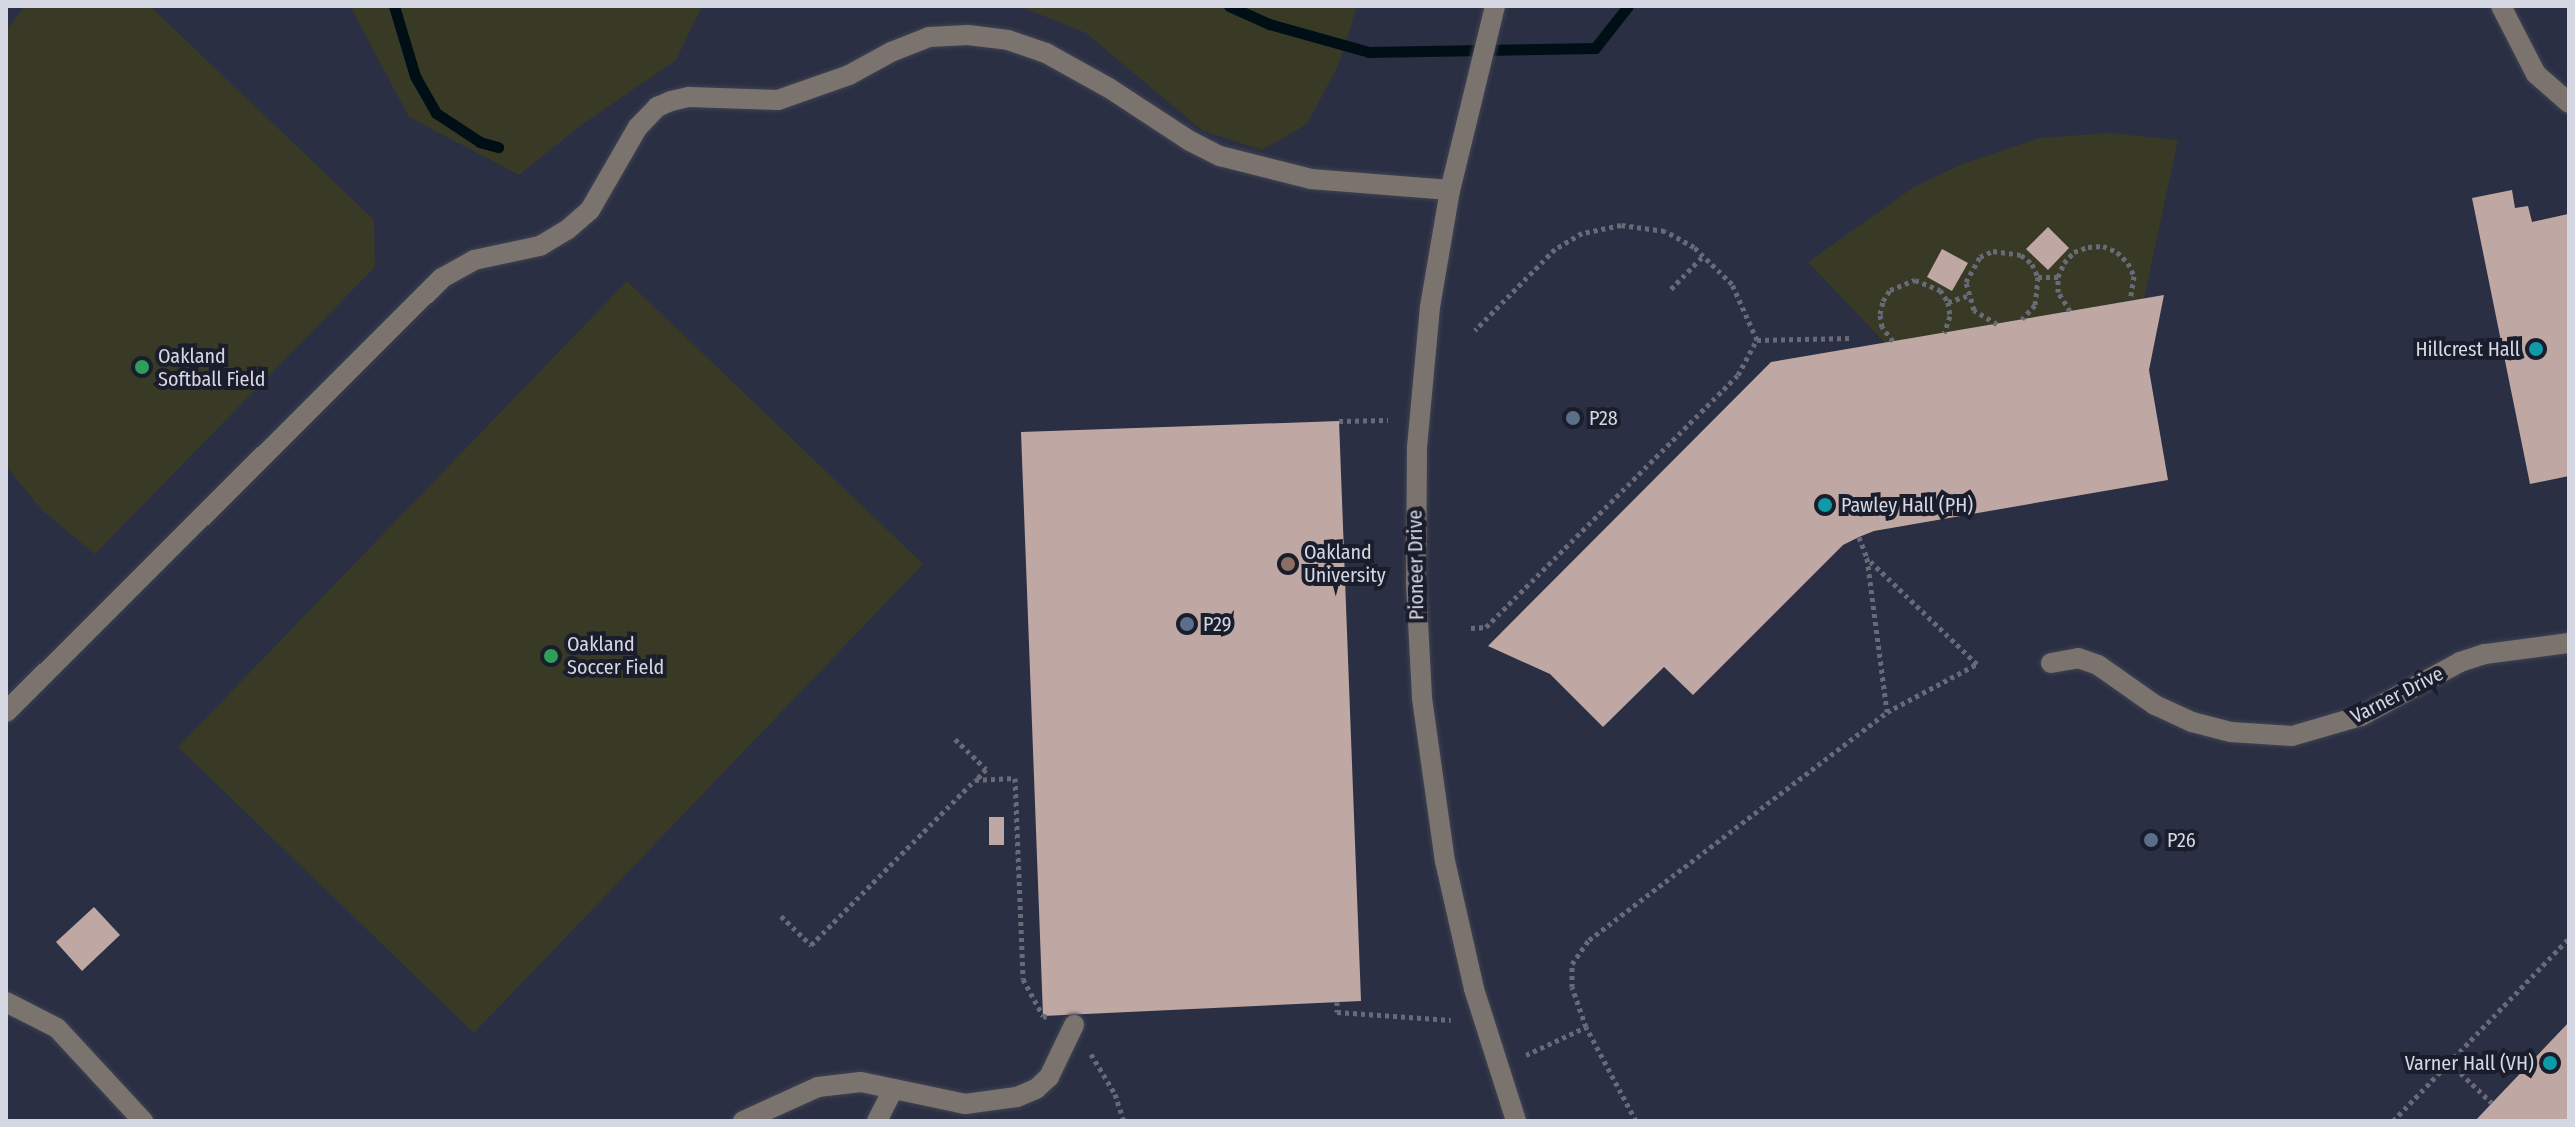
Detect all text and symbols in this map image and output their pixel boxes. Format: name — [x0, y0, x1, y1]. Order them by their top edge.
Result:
place label: Hillcrest Hall — [2415, 337, 2520, 361]
marker: Hillcrest Hall — [2527, 340, 2545, 358]
place label: Oakland Softball Field — [158, 344, 265, 391]
marker: Oakland Softball Field — [133, 358, 151, 376]
place label: P28 — [1589, 406, 1618, 430]
marker: P28 — [1564, 409, 1582, 427]
place label: Pawley Hall (PH) — [1841, 493, 1973, 517]
marker: Pawley Hall (PH) — [1816, 496, 1834, 514]
street label: Pioneer Drive — [1403, 510, 1429, 620]
place label: Oakland University — [1304, 540, 1386, 587]
marker: Oakland University — [1279, 555, 1297, 573]
place label: P29 — [1203, 612, 1231, 636]
marker: P29 — [1178, 615, 1196, 633]
place label: Oakland Soccer Field — [567, 632, 664, 679]
marker: Oakland Soccer Field — [542, 647, 560, 665]
street label: Varner Drive — [2347, 661, 2447, 729]
place label: P26 — [2167, 828, 2196, 852]
marker: P26 — [2142, 831, 2160, 849]
place label: Varner Hall (VH) — [2405, 1051, 2534, 1075]
marker: Varner Hall (VH) — [2541, 1054, 2559, 1072]

